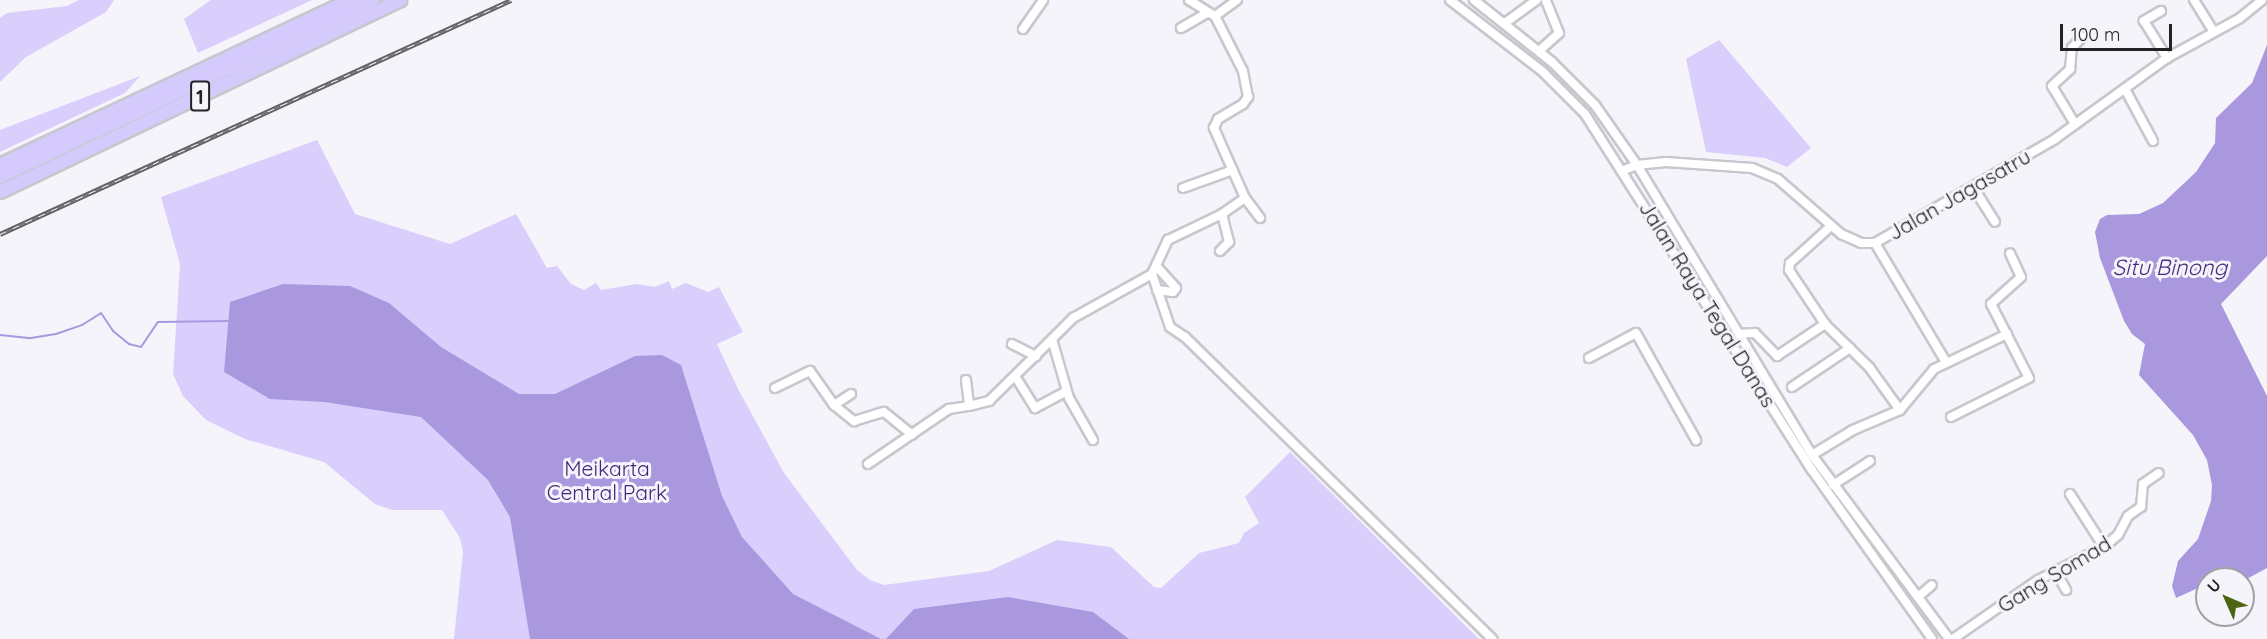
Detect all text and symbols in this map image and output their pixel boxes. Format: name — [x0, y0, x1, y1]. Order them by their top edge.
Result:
scale bar — [2063, 12, 2176, 50]
text: 100 m — [2071, 23, 2120, 46]
road number: 1 — [190, 79, 210, 113]
street label: Jalan Jagasatru — [1883, 143, 2035, 245]
street label: Jalan Raya Tegal Danas — [1634, 196, 1782, 412]
water label: Situ Binong — [2113, 255, 2227, 281]
park label: Meikarta Central Park — [547, 455, 667, 505]
street label: Gang Somad — [1993, 530, 2115, 618]
north arrow — [2195, 567, 2255, 627]
text: U — [2203, 575, 2225, 597]

